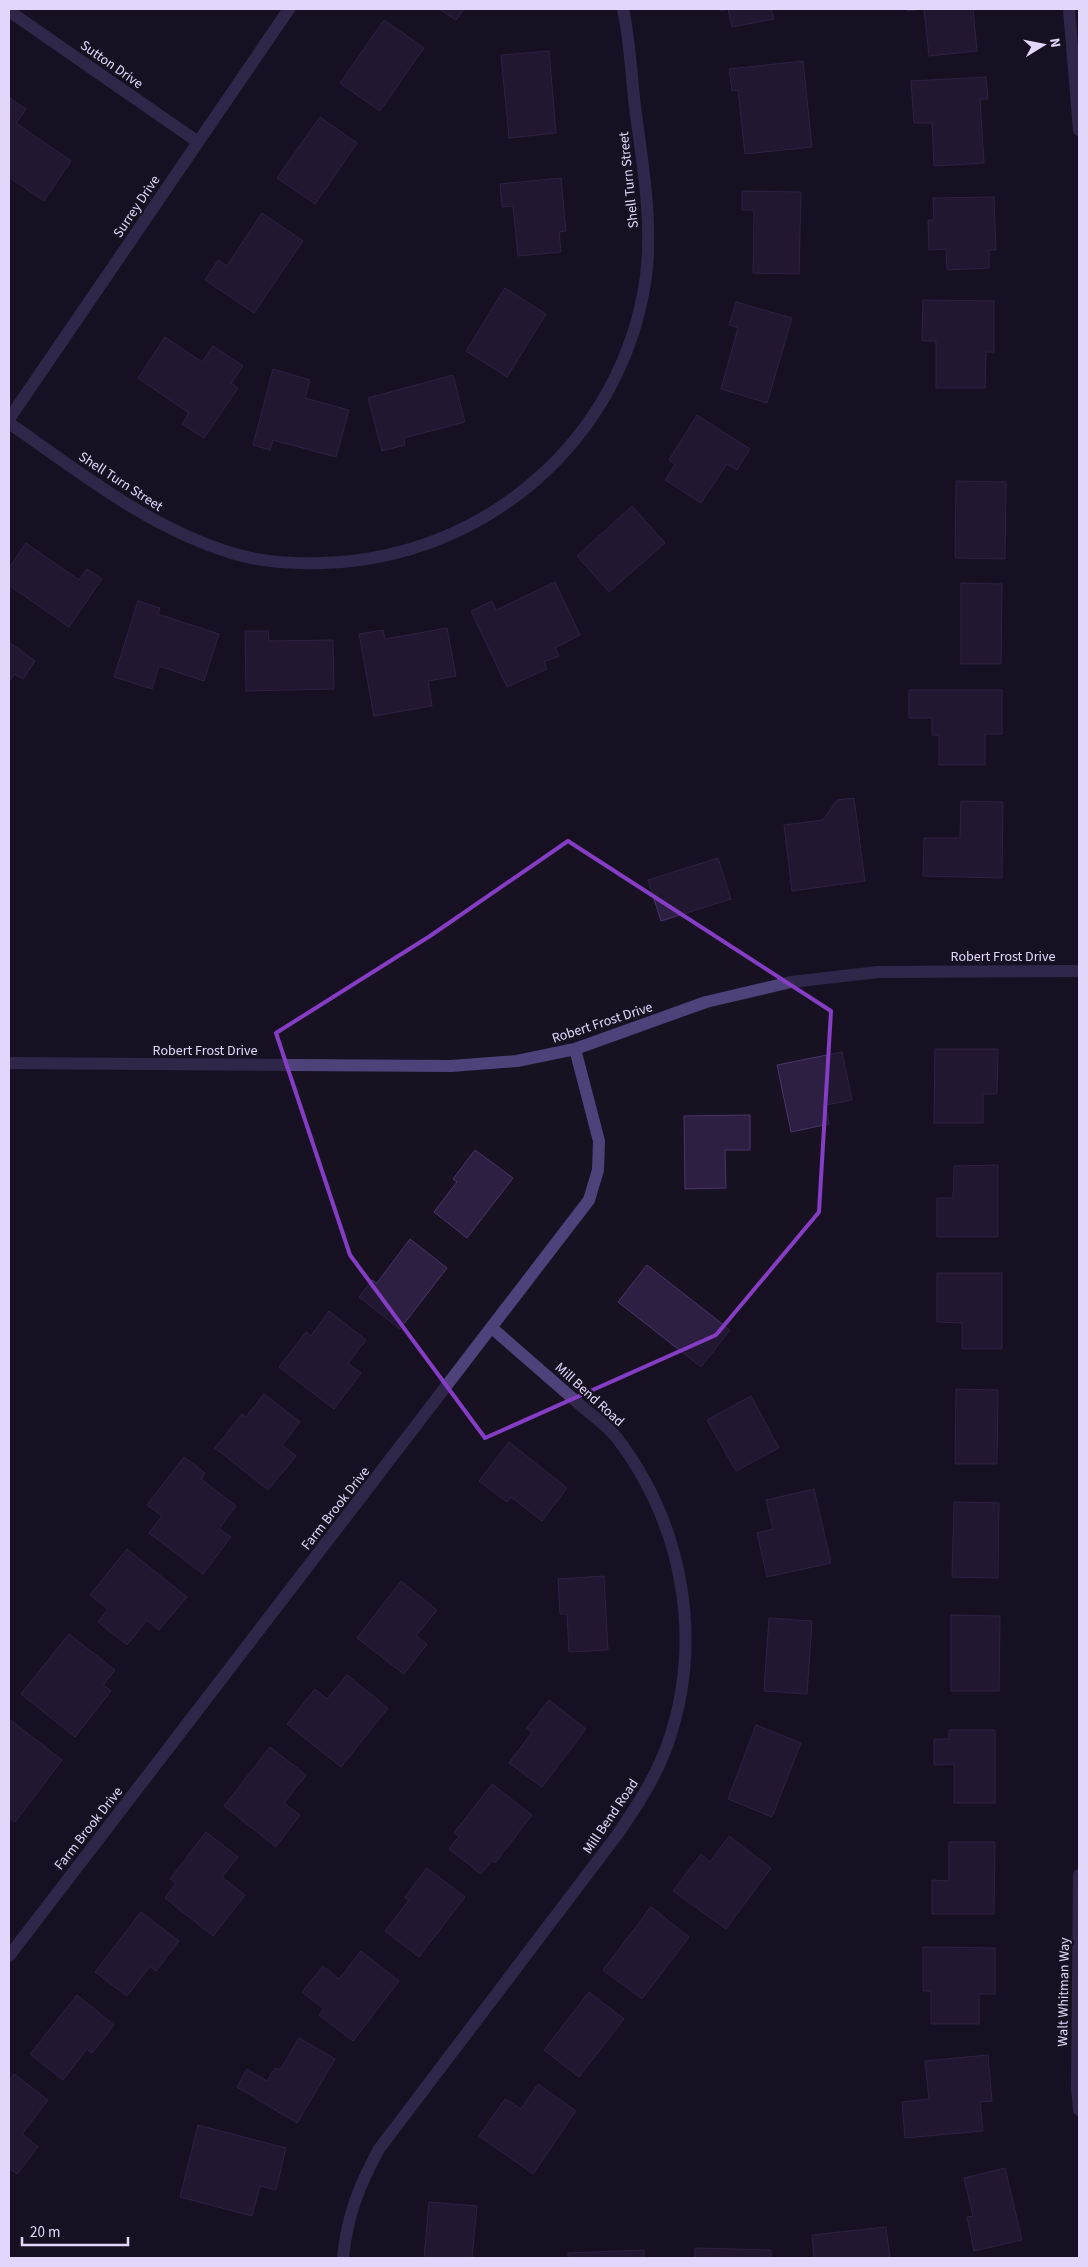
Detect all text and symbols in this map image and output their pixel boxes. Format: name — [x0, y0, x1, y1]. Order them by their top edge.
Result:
north arrow — [1018, 20, 1068, 70]
street label: Sutton Drive — [76, 36, 147, 94]
text: N — [1044, 37, 1065, 49]
street label: Shell Turn Street — [614, 130, 644, 229]
street label: Surrey Drive — [109, 171, 165, 242]
street label: Shell Turn Street — [74, 447, 167, 517]
street label: Robert Frost Drive — [951, 947, 1055, 967]
street label: Robert Frost Drive — [549, 997, 655, 1049]
street label: Robert Frost Drive — [153, 1041, 257, 1061]
street label: Mill Bend Road — [550, 1358, 628, 1431]
street label: Farm Brook Drive — [297, 1463, 375, 1555]
street label: Mill Bend Road — [578, 1775, 643, 1858]
street label: Farm Brook Drive — [50, 1783, 128, 1875]
street label: Walt Whitman Way — [1053, 1937, 1075, 2047]
scale bar — [22, 2214, 129, 2246]
text: 20 m — [30, 2222, 60, 2243]

